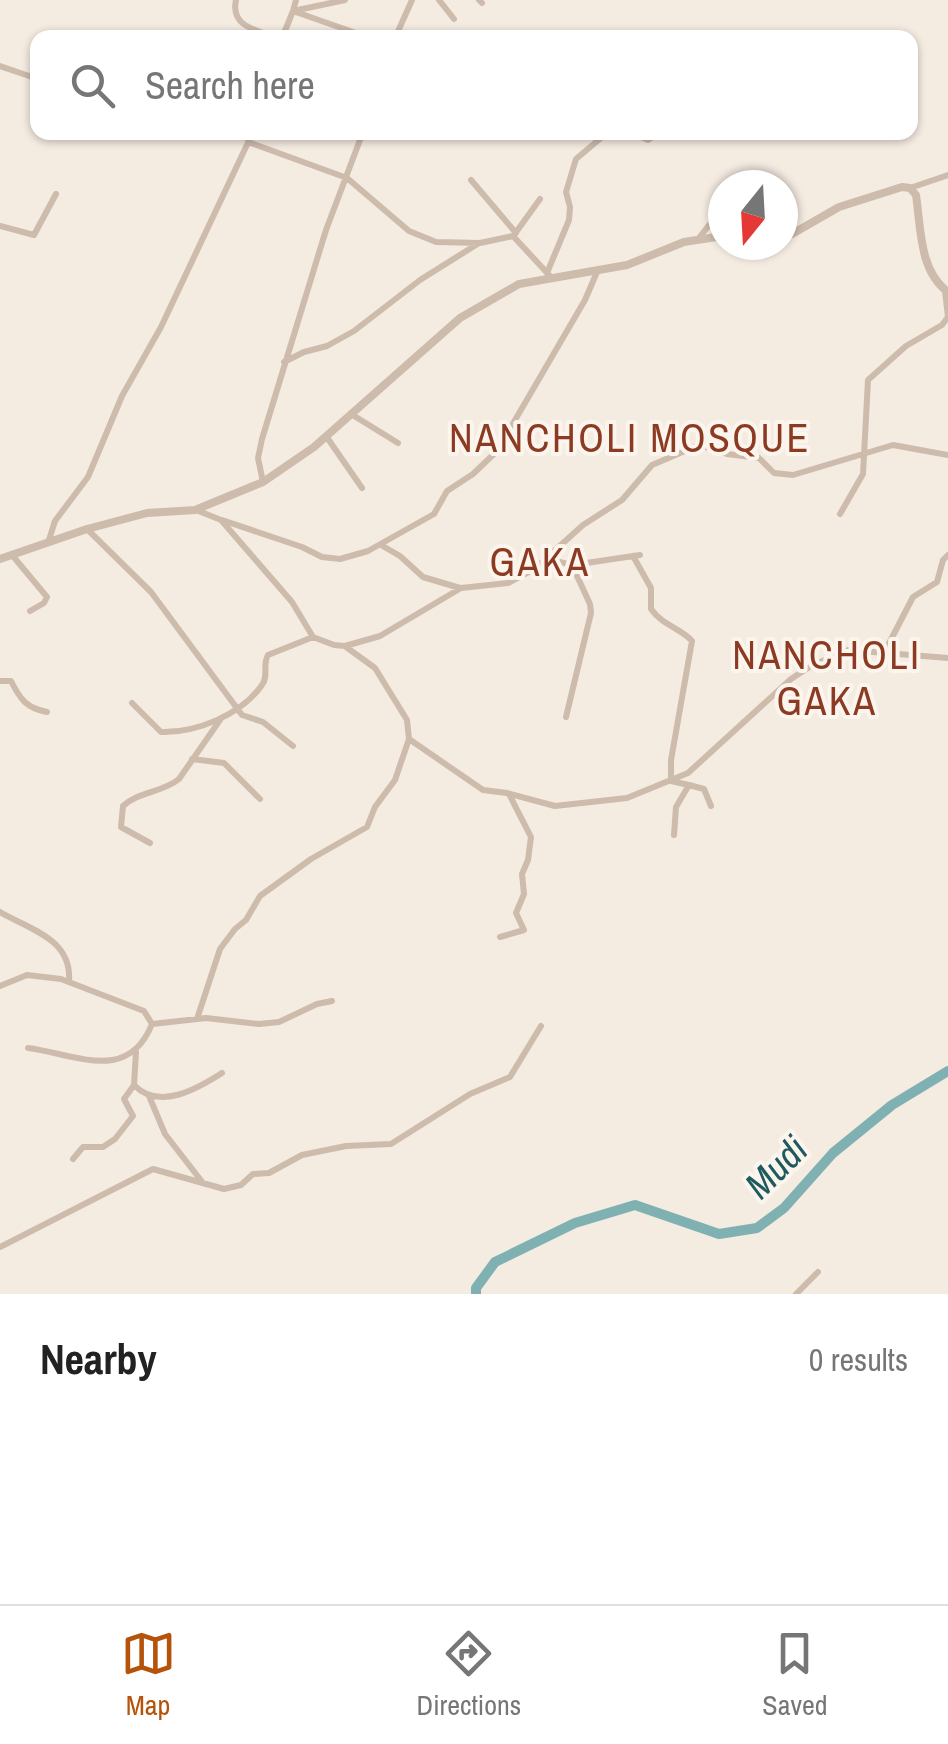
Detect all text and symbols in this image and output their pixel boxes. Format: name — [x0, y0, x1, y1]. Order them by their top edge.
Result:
search box — [30, 30, 918, 140]
icon: search — [65, 58, 120, 113]
text: Search here — [145, 60, 315, 111]
north arrow — [708, 170, 798, 260]
district label: NANCHOLI MOSQUE — [449, 411, 811, 464]
district label: GAKA — [489, 535, 591, 588]
district label: NANCHOLI GAKA — [732, 628, 922, 727]
water label: Mudi — [733, 1124, 819, 1210]
text: Nearby — [40, 1331, 157, 1387]
text: 0 results — [809, 1338, 908, 1381]
tab: Map — [121, 1626, 176, 1724]
tab: Directions — [417, 1626, 521, 1724]
tab: Saved — [762, 1626, 827, 1724]

